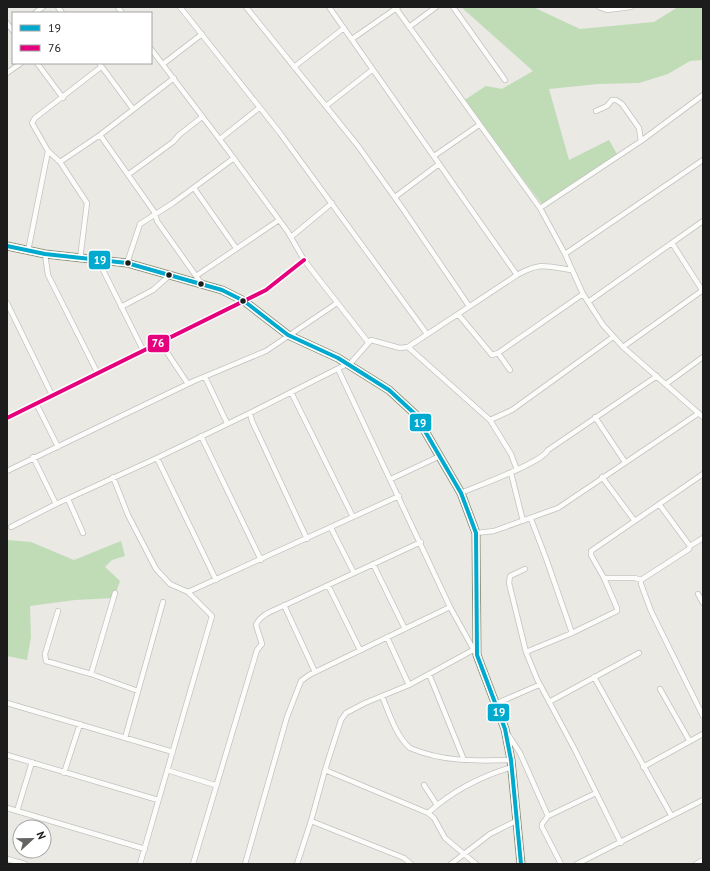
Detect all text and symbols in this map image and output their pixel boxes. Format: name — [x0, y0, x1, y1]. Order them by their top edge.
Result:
legend — [12, 12, 152, 64]
text: 19 — [48, 20, 61, 35]
text: 76 — [48, 40, 61, 55]
line badge: 19 — [88, 250, 111, 270]
text: 19 — [94, 253, 106, 267]
unlabelled marker — [123, 258, 133, 268]
unlabelled marker — [164, 270, 174, 280]
unlabelled marker — [196, 279, 206, 289]
unlabelled marker — [238, 296, 248, 306]
line badge: 76 — [147, 334, 170, 353]
text: 76 — [152, 336, 164, 350]
line badge: 19 — [409, 413, 432, 432]
text: 19 — [414, 416, 426, 430]
line badge: 19 — [487, 703, 510, 722]
text: 19 — [493, 705, 505, 719]
north arrow — [12, 819, 52, 859]
text: N — [33, 829, 49, 841]

